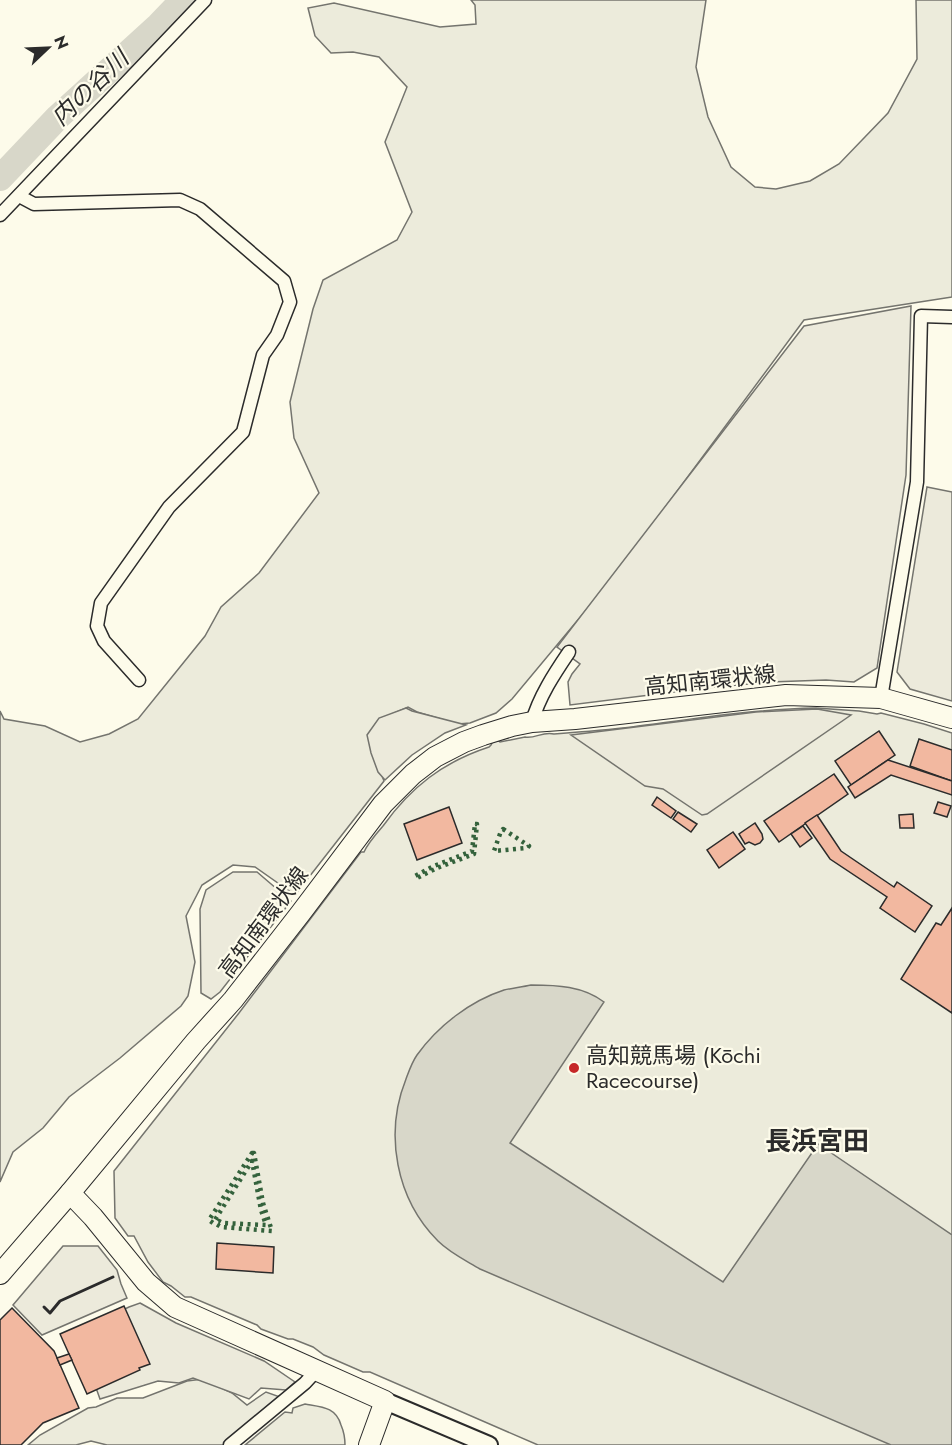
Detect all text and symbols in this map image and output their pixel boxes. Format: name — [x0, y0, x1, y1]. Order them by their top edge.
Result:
north arrow — [18, 18, 78, 78]
text: N — [48, 32, 74, 53]
water label: 内の谷川 — [43, 40, 138, 134]
street label: 高知南環状線 — [643, 657, 777, 703]
street label: 高知南環状線 — [210, 860, 316, 984]
place label: 高知競馬場 (Kōchi Racecourse) — [586, 1039, 761, 1096]
marker: 高知競馬場 (Kōchi Racecourse) — [567, 1061, 581, 1075]
district label: 長浜宮田 — [765, 1122, 869, 1160]

